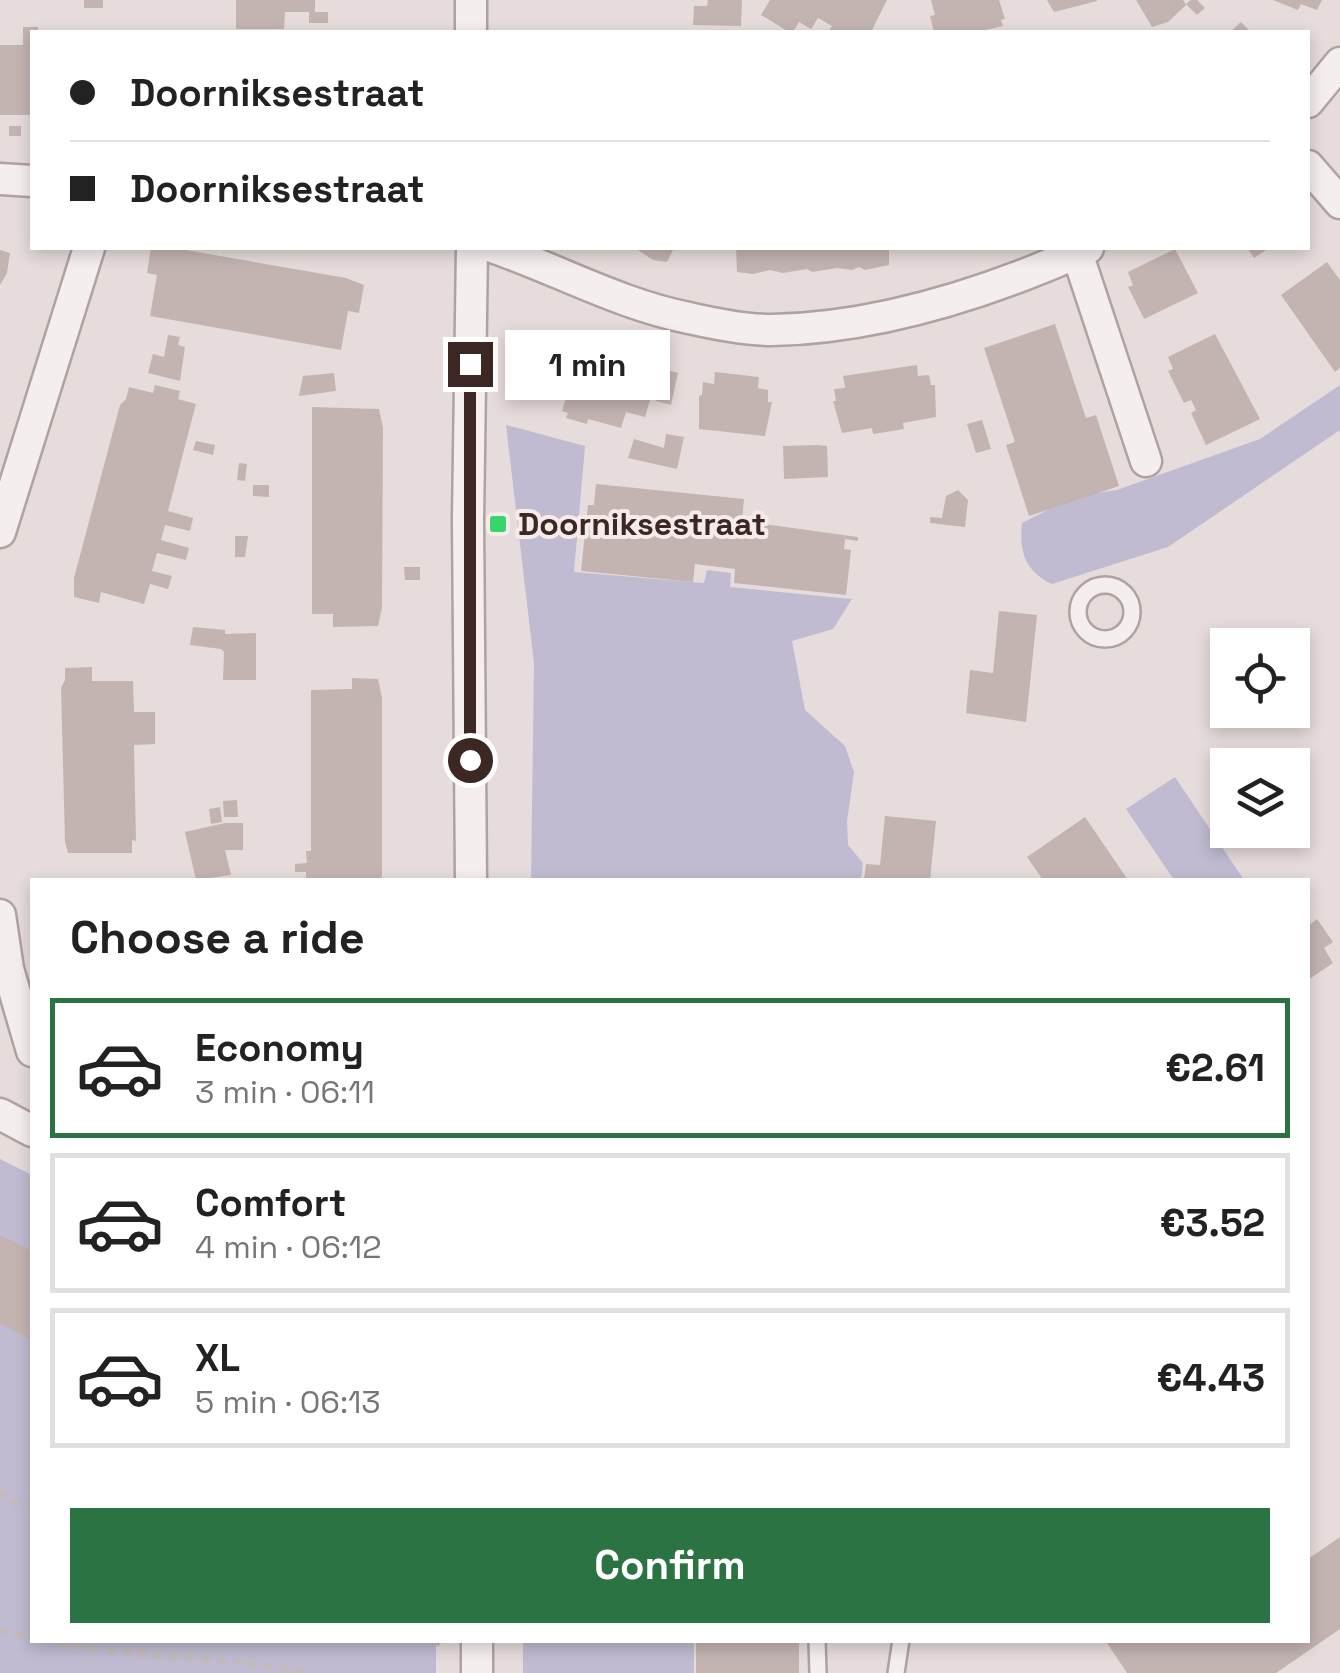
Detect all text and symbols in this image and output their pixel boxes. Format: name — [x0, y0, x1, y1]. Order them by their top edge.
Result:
text: Doorniksestraat — [130, 69, 424, 117]
text: Doorniksestraat — [130, 165, 424, 213]
callout: 1 min — [505, 329, 670, 399]
route end — [448, 342, 493, 387]
text: 1 min — [548, 345, 627, 385]
place label: Doorniksestraat — [518, 504, 766, 544]
marker: Doorniksestraat — [487, 513, 509, 535]
map controls — [1210, 628, 1310, 848]
button: locate — [1210, 628, 1310, 728]
route start — [448, 738, 493, 783]
button: layers — [1210, 748, 1310, 848]
text: Choose a ride — [70, 909, 365, 966]
icon: car — [75, 1023, 165, 1113]
text: Economy — [195, 1024, 364, 1072]
text: €2.61 — [1165, 1044, 1265, 1092]
text: 3 min · 06:11 — [195, 1072, 375, 1112]
icon: car — [75, 1178, 165, 1268]
text: Comfort — [195, 1179, 346, 1227]
text: €3.52 — [1160, 1199, 1265, 1247]
text: 4 min · 06:12 — [195, 1227, 382, 1267]
icon: car — [75, 1333, 165, 1423]
text: XL — [195, 1334, 240, 1382]
text: €4.43 — [1156, 1354, 1265, 1402]
text: 5 min · 06:13 — [195, 1382, 381, 1422]
button: Confirm — [70, 1508, 1270, 1623]

